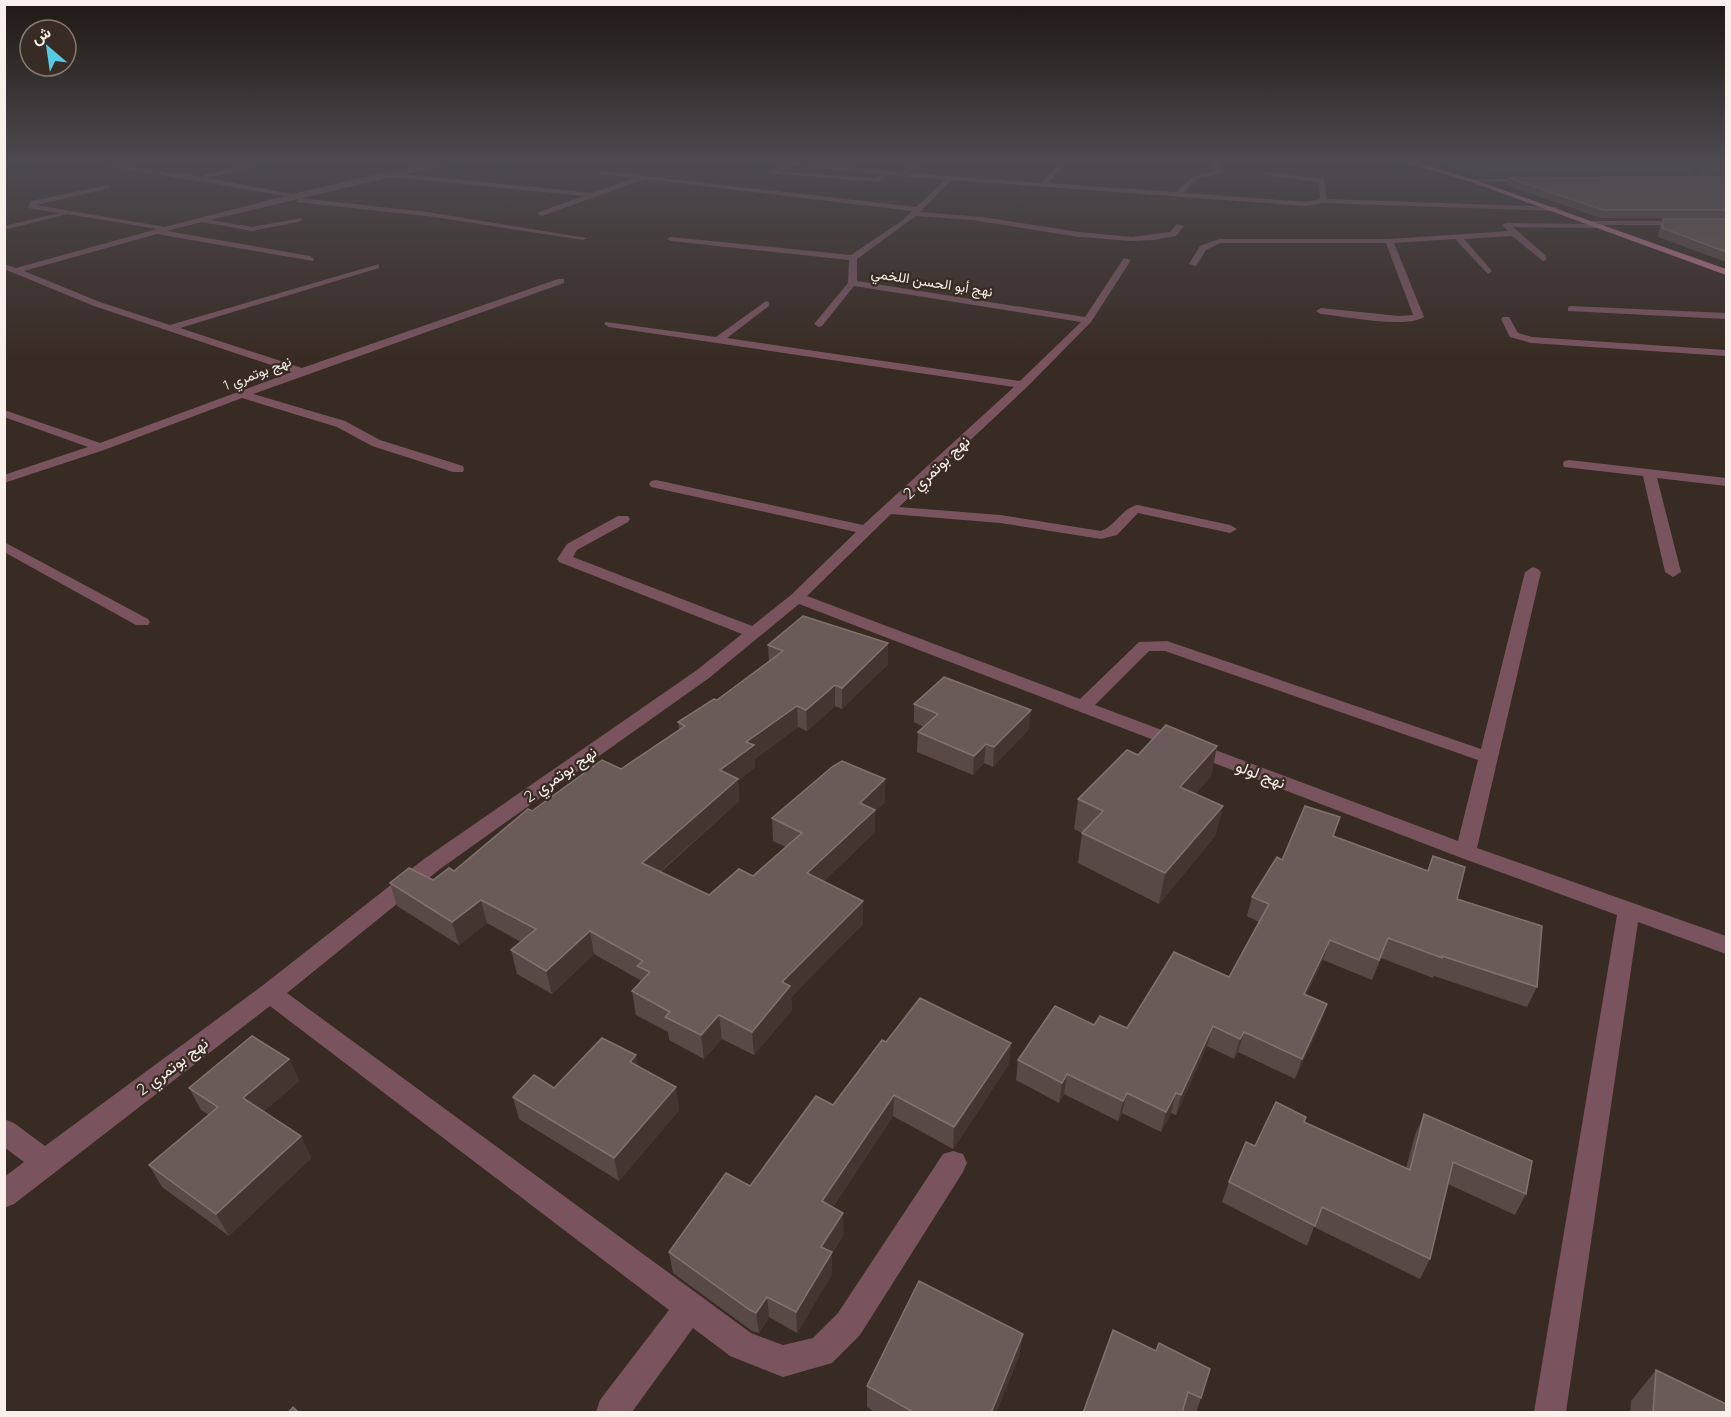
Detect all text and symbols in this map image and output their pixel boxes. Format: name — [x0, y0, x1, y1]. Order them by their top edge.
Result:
north arrow — [18, 18, 78, 78]
text: ش — [27, 21, 54, 48]
street label: نهج أبو الحسن اللخمي — [869, 263, 994, 303]
street label: نهج بوتمري 1 — [220, 352, 295, 397]
street label: نهج بوتمري 2 — [898, 431, 976, 506]
street label: نهج بوتمري 2 — [520, 742, 603, 810]
street label: نهج لولو — [1233, 755, 1289, 794]
street label: نهج بوتمري 2 — [132, 1033, 214, 1103]

